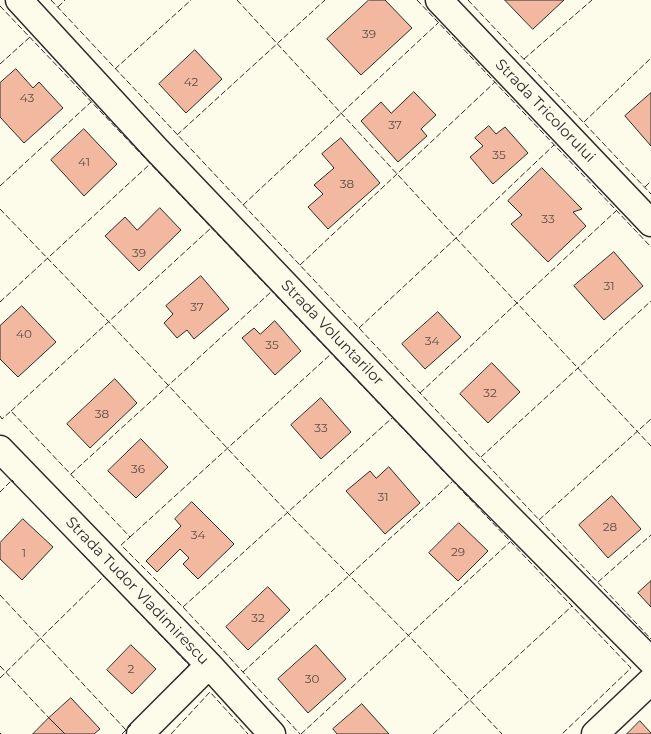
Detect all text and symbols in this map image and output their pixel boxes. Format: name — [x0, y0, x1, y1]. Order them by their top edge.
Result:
house number: 39 — [362, 27, 376, 41]
street label: Strada Tricolorului — [491, 56, 599, 166]
house number: 42 — [184, 75, 198, 89]
house number: 43 — [20, 91, 34, 105]
house number: 37 — [388, 118, 402, 132]
house number: 35 — [492, 148, 506, 162]
house number: 41 — [78, 155, 90, 169]
house number: 38 — [340, 177, 354, 191]
house number: 33 — [541, 212, 555, 226]
house number: 39 — [132, 246, 146, 260]
street label: Strada Voluntarilor — [277, 276, 387, 390]
house number: 31 — [603, 279, 615, 293]
house number: 37 — [190, 300, 204, 314]
house number: 40 — [16, 327, 32, 341]
house number: 34 — [425, 334, 439, 348]
house number: 35 — [265, 338, 279, 352]
house number: 32 — [483, 386, 497, 400]
house number: 38 — [95, 407, 109, 421]
house number: 33 — [314, 421, 328, 435]
house number: 36 — [131, 462, 145, 476]
house number: 31 — [377, 490, 389, 504]
street label: Strada Tudor Vladimirescu — [62, 513, 212, 669]
house number: 28 — [603, 520, 617, 534]
house number: 34 — [191, 528, 205, 542]
house number: 29 — [451, 545, 465, 559]
house number: 1 — [22, 546, 26, 560]
house number: 32 — [251, 611, 265, 625]
house number: 2 — [128, 662, 134, 676]
house number: 30 — [305, 672, 319, 686]

